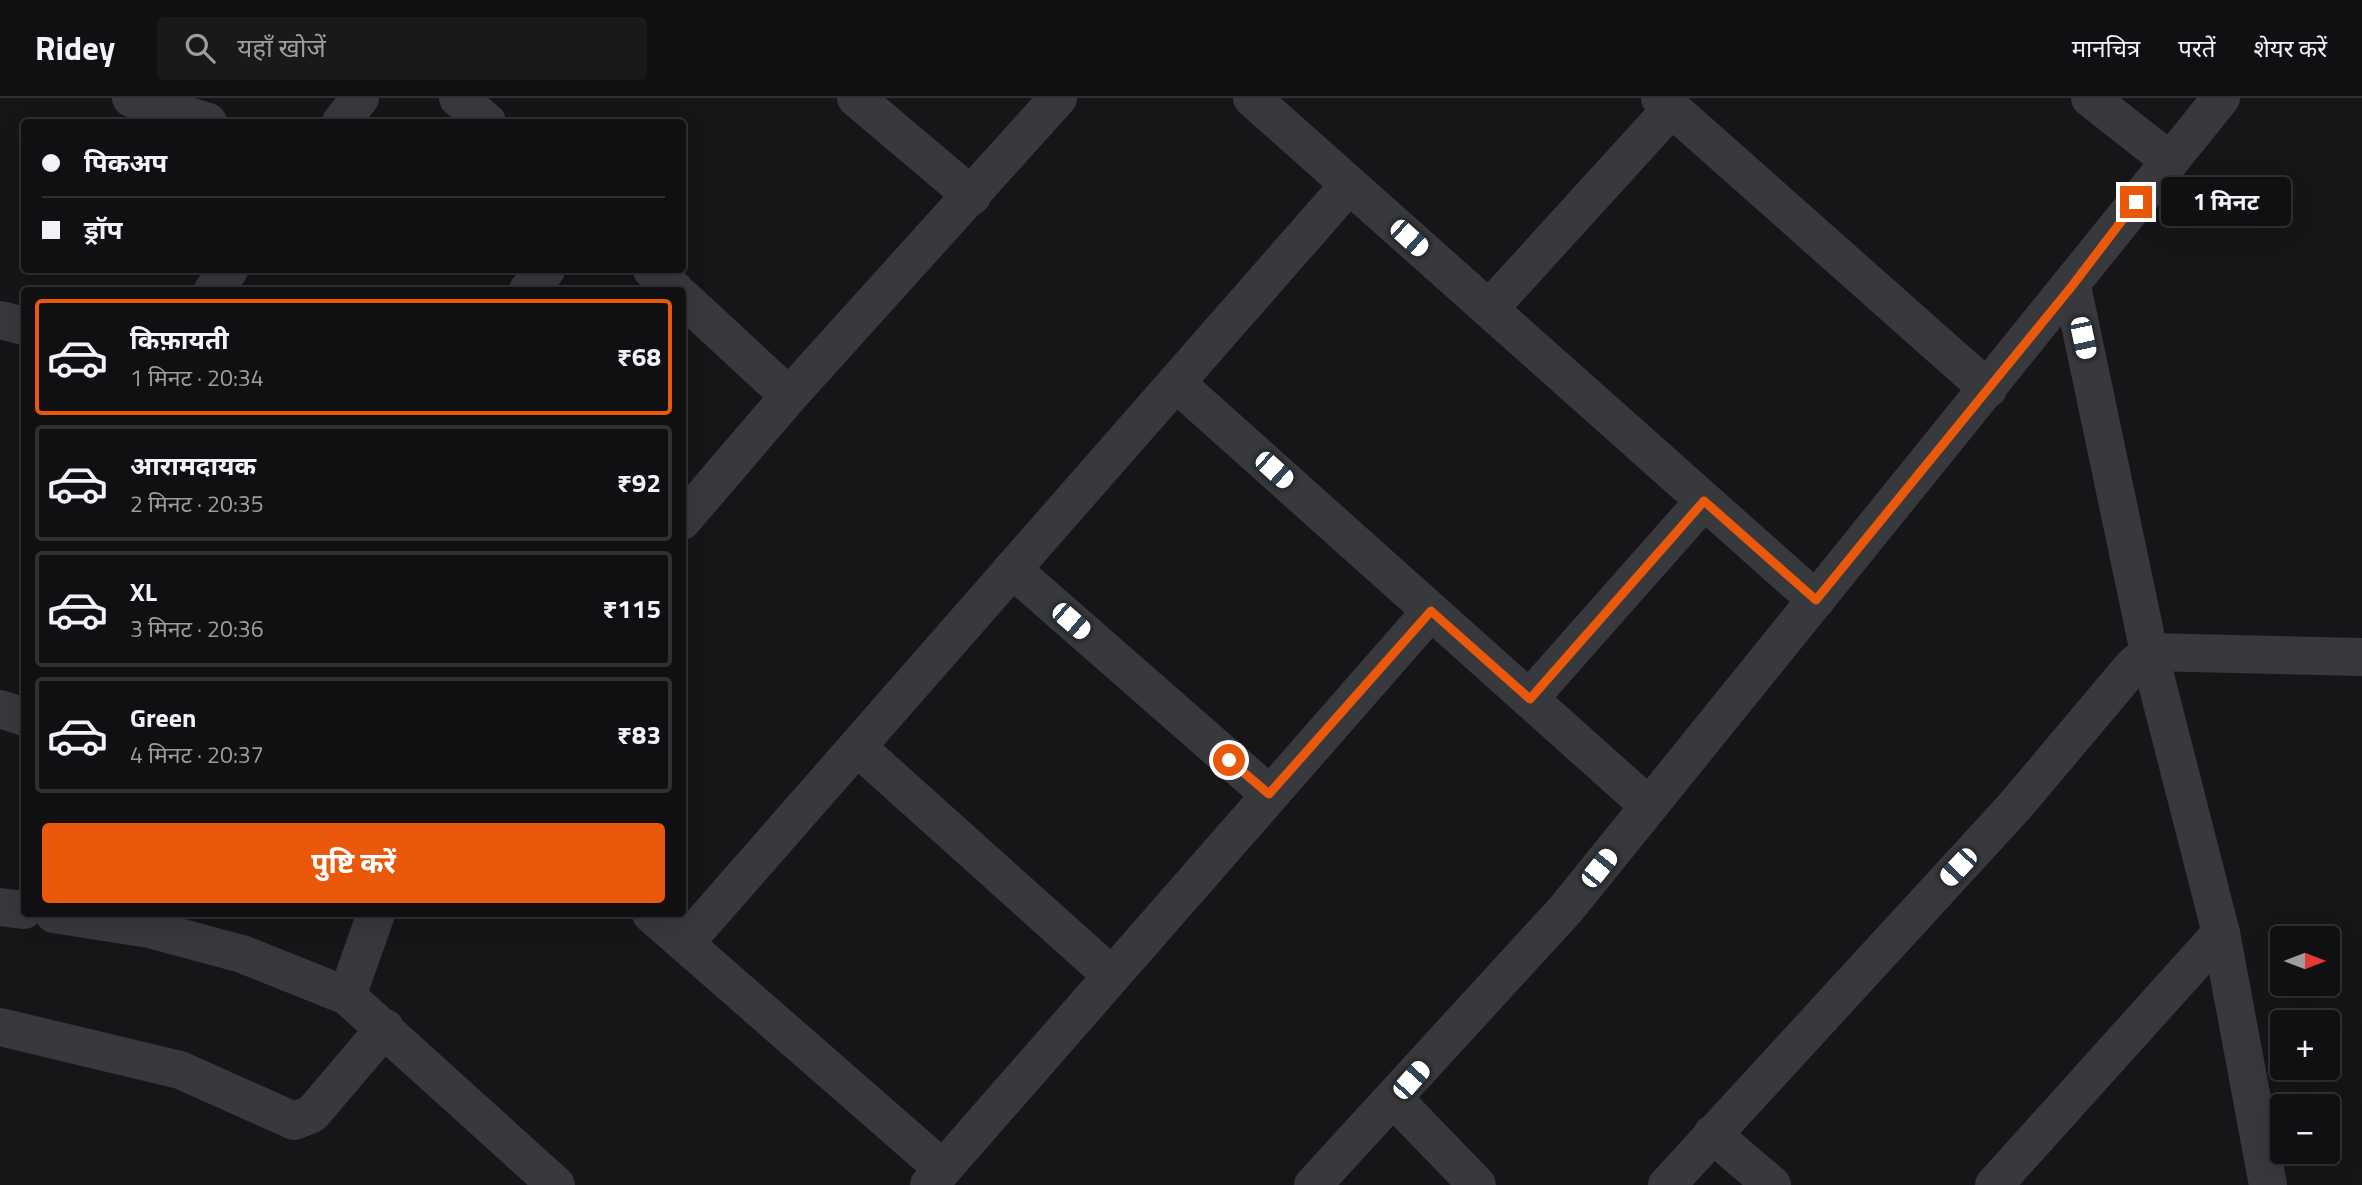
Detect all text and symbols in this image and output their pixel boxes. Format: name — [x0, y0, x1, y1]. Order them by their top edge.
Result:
search box — [157, 17, 647, 80]
text: Ridey — [35, 23, 115, 73]
text: यहाँ खोजें — [237, 28, 326, 67]
icon: search — [181, 29, 219, 67]
text: मानचित्र — [2072, 30, 2140, 66]
text: परतें — [2178, 30, 2215, 66]
text: शेयर करें — [2253, 30, 2327, 66]
text: पिकअप — [84, 143, 167, 182]
callout: 1 मिनट — [2160, 178, 2290, 226]
text: 1 मिनट — [2193, 184, 2259, 219]
route end — [2120, 186, 2152, 218]
text: ड्रॉप — [84, 210, 122, 249]
car — [1387, 216, 1432, 260]
car — [2069, 315, 2098, 361]
text: किफ़ायती — [130, 320, 229, 359]
icon: car — [46, 326, 109, 389]
text: ₹68 — [617, 337, 661, 376]
text: 1 मिनट · 20:34 — [130, 360, 264, 395]
text: आरामदायक — [130, 446, 256, 485]
car — [1252, 448, 1297, 492]
icon: car — [46, 452, 109, 515]
text: ₹92 — [617, 463, 661, 502]
text: 2 मिनट · 20:35 — [130, 486, 264, 521]
text: XL — [130, 572, 157, 611]
icon: car — [46, 578, 109, 641]
text: ₹115 — [602, 589, 661, 628]
car — [1049, 599, 1094, 643]
text: 3 मिनट · 20:36 — [130, 611, 264, 646]
text: Green — [130, 698, 196, 737]
icon: car — [46, 704, 109, 767]
text: ₹83 — [617, 715, 661, 754]
text: 4 मिनट · 20:37 — [130, 737, 264, 772]
route start — [1213, 744, 1245, 776]
button: पुष्टि करें — [42, 823, 665, 903]
car — [1936, 844, 1981, 890]
car — [1578, 845, 1621, 891]
north arrow — [2270, 926, 2340, 996]
map controls — [2270, 926, 2340, 1164]
button: + — [2270, 1010, 2340, 1080]
car — [1390, 1057, 1433, 1103]
button: − — [2270, 1094, 2340, 1164]

